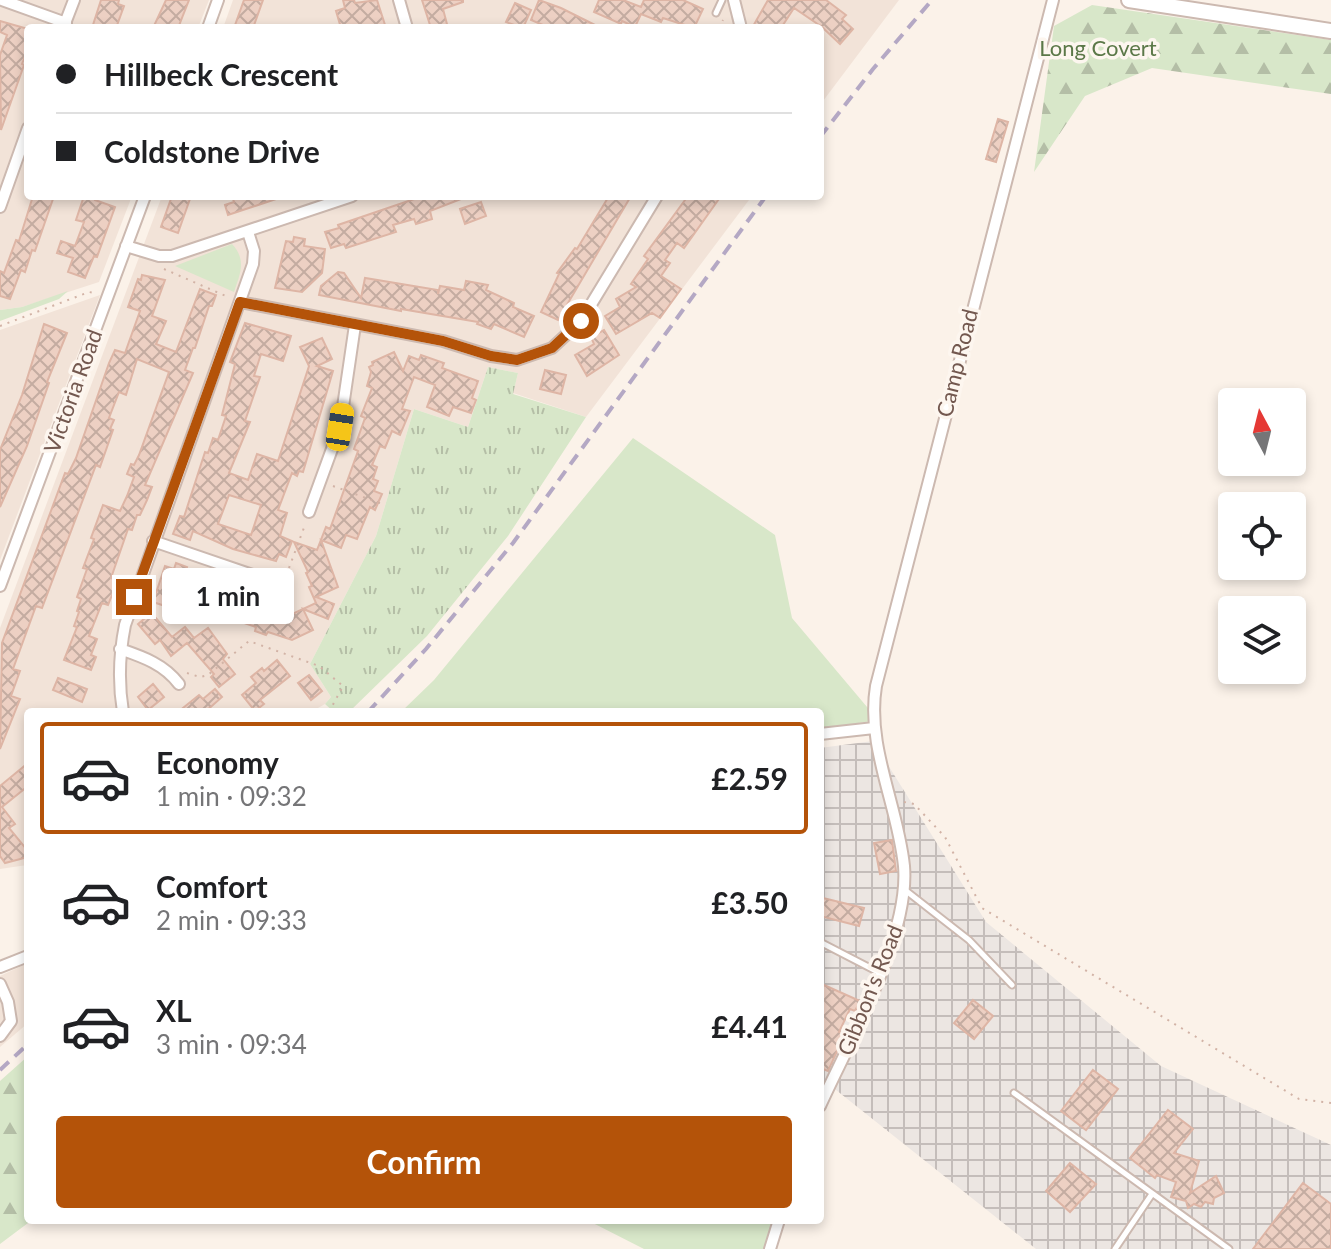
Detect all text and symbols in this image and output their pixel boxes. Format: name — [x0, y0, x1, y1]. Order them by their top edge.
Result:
park label: Long Covert — [1039, 34, 1157, 61]
text: Hillbeck Crescent — [104, 56, 338, 92]
text: Coldstone Drive — [104, 133, 320, 169]
route start — [563, 303, 599, 339]
street label: Camp Road — [930, 306, 983, 420]
street label: Victoria Road — [38, 325, 107, 456]
north arrow — [1218, 388, 1306, 476]
map controls — [1218, 388, 1306, 684]
car — [324, 401, 356, 453]
button: locate — [1218, 492, 1306, 580]
callout: 1 min — [162, 569, 294, 625]
route end — [116, 579, 152, 615]
text: 1 min — [196, 580, 260, 612]
button: layers — [1218, 596, 1306, 684]
icon: car — [60, 742, 132, 814]
text: Economy — [156, 744, 279, 780]
text: £2.59 — [711, 760, 788, 796]
text: 1 min · 09:32 — [156, 780, 307, 812]
icon: car — [60, 866, 132, 938]
text: Comfort — [156, 868, 268, 904]
text: £3.50 — [711, 884, 788, 920]
text: 2 min · 09:33 — [156, 904, 307, 936]
street label: Gibbon's Road — [831, 920, 908, 1059]
icon: car — [60, 990, 132, 1062]
text: XL — [156, 992, 192, 1028]
text: £4.41 — [711, 1008, 788, 1044]
text: 3 min · 09:34 — [156, 1028, 307, 1060]
button: Confirm — [56, 1116, 792, 1208]

